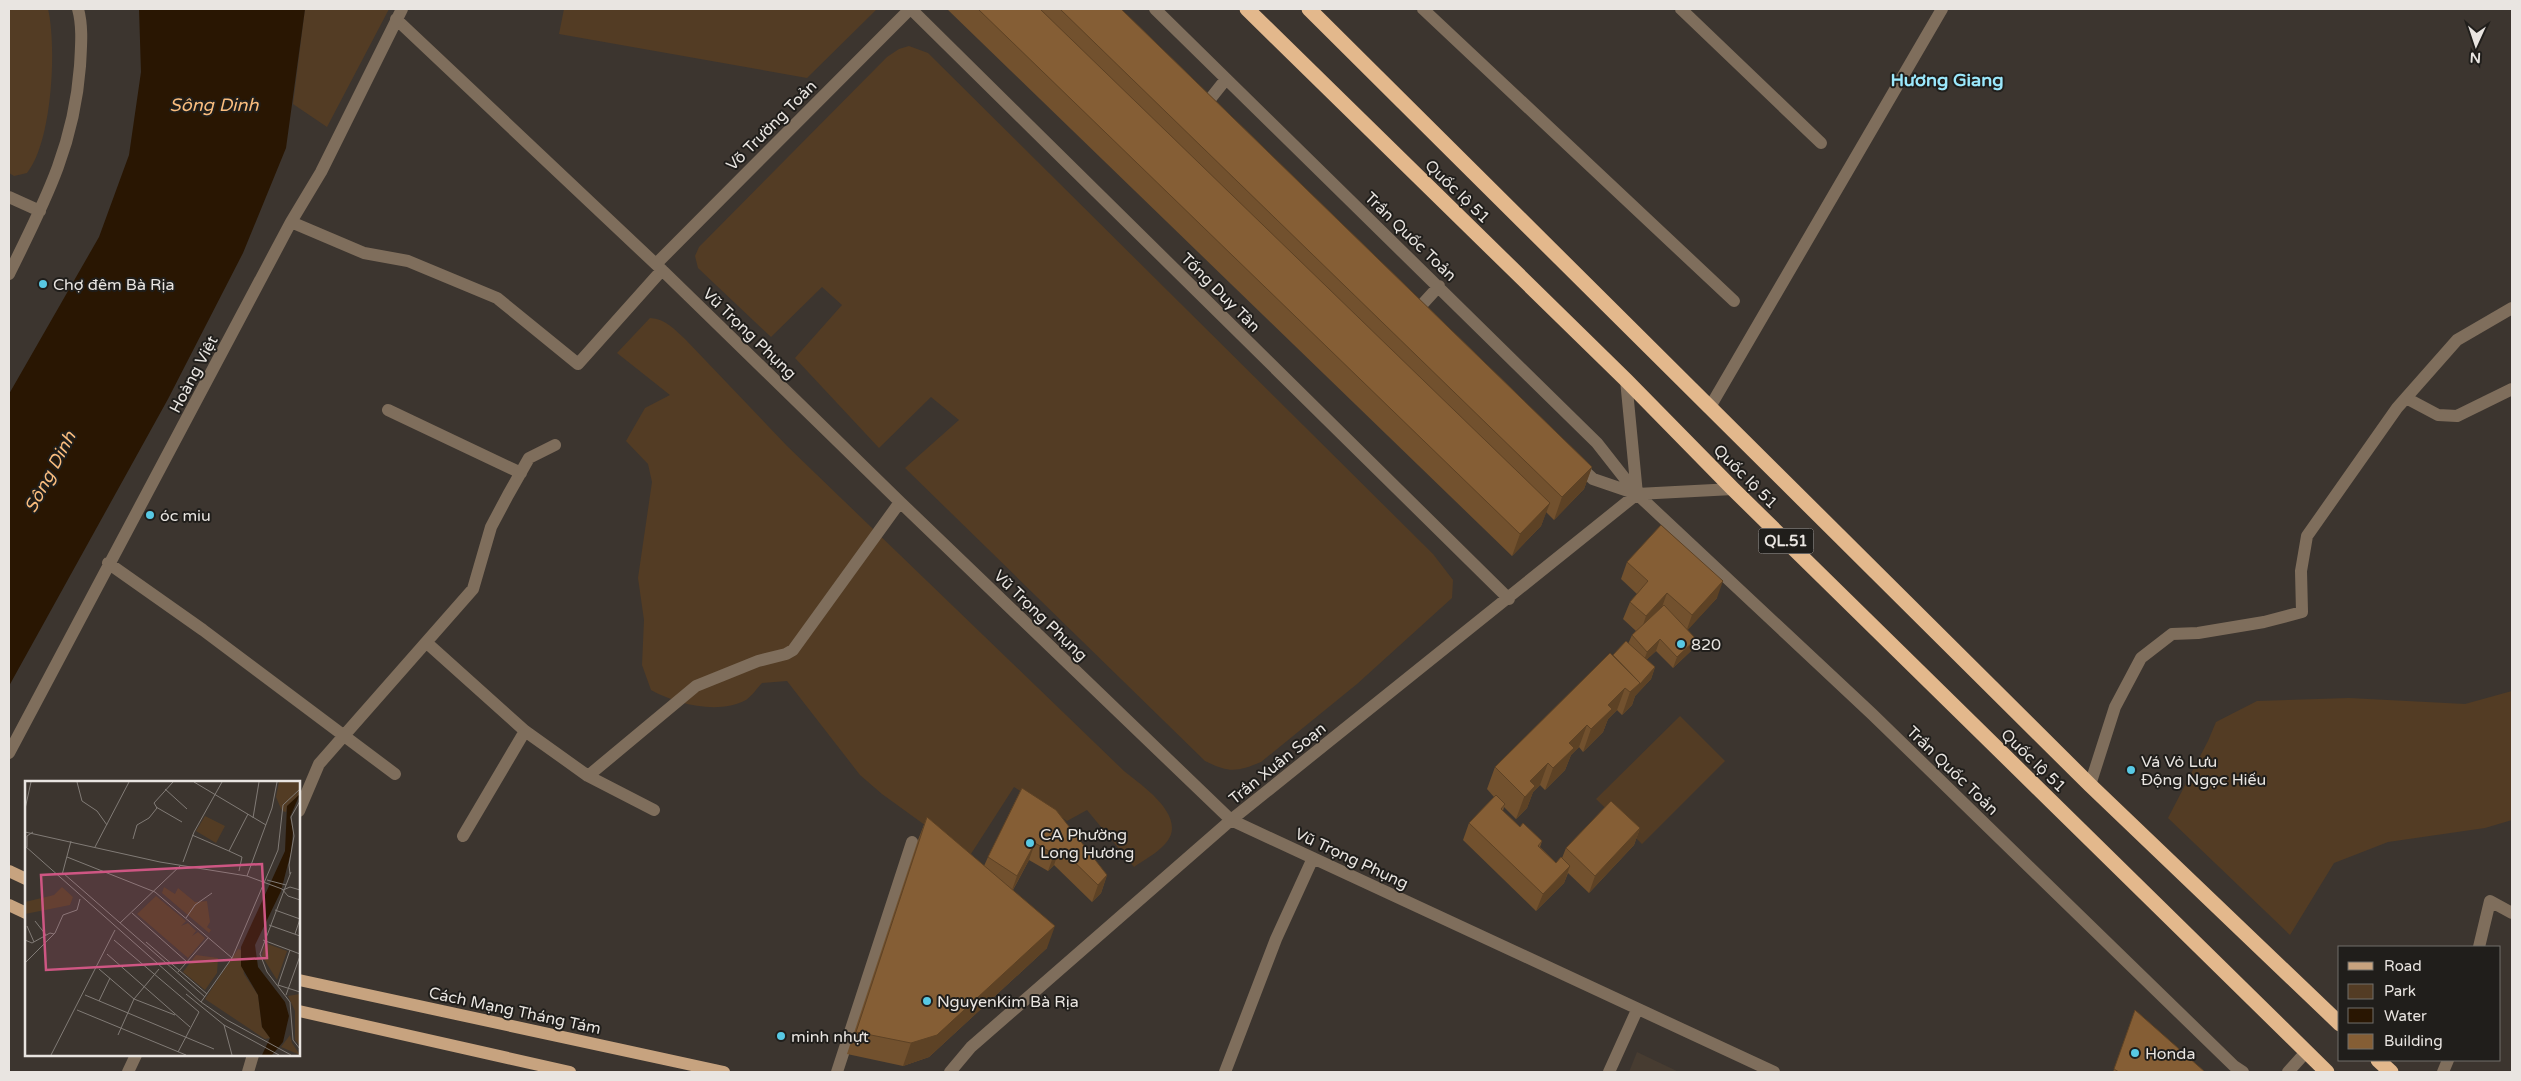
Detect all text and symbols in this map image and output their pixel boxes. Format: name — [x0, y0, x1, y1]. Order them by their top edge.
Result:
north arrow — [2451, 20, 2501, 70]
text: N — [2469, 49, 2481, 66]
district label: Hương Giang — [1891, 69, 2004, 91]
street label: Võ Trường Toản — [722, 76, 821, 175]
water label: Sông Dinh — [170, 94, 259, 116]
street label: Quốc lộ 51 — [1421, 156, 1494, 228]
street label: Trần Quốc Toản — [1360, 188, 1460, 286]
street label: Tống Duy Tân — [1176, 249, 1264, 337]
place label: Chợ đêm Bà Rịa — [53, 275, 174, 295]
marker: Chợ đêm Bà Rịa — [37, 278, 49, 290]
street label: Vũ Trọng Phụng — [698, 284, 800, 384]
street label: Hoàng Việt — [165, 332, 223, 417]
water label: Sông Dinh — [19, 427, 81, 516]
street label: Quốc lộ 51 — [1709, 440, 1782, 513]
place label: óc miu — [160, 506, 211, 526]
marker: óc miu — [144, 509, 156, 521]
road number: QL.51 — [1758, 528, 1814, 554]
street label: Vũ Trọng Phụng — [989, 566, 1091, 666]
place label: 820 — [1691, 635, 1721, 655]
marker: 820 — [1675, 638, 1687, 650]
street label: Trần Xuân Soạn — [1225, 719, 1330, 809]
street label: Trần Quốc Toản — [1902, 722, 2002, 820]
street label: Quốc lộ 51 — [1997, 725, 2070, 797]
place label: Vá Vỏ Lưu Động Ngọc Hiếu — [2141, 752, 2266, 790]
marker: Vá Vỏ Lưu Động Ngọc Hiếu — [2125, 764, 2137, 776]
inset map — [25, 781, 300, 1056]
street label: Vũ Trọng Phụng — [1292, 824, 1411, 894]
place label: CA Phường Long Hương — [1040, 825, 1134, 863]
marker: CA Phường Long Hương — [1024, 837, 1036, 849]
legend — [2338, 946, 2501, 1061]
text: Road — [2384, 957, 2422, 975]
text: Park — [2384, 982, 2416, 1000]
street label: Cách Mạng Tháng Tám — [427, 983, 603, 1039]
place label: NguyenKim Bà Rịa — [937, 992, 1079, 1012]
marker: NguyenKim Bà Rịa — [921, 995, 933, 1007]
text: Water — [2384, 1007, 2427, 1025]
place label: minh nhựt — [791, 1027, 869, 1047]
marker: minh nhựt — [775, 1030, 787, 1042]
text: Building — [2384, 1032, 2443, 1050]
place label: Honda — [2145, 1044, 2195, 1064]
marker: Honda — [2129, 1047, 2141, 1059]

